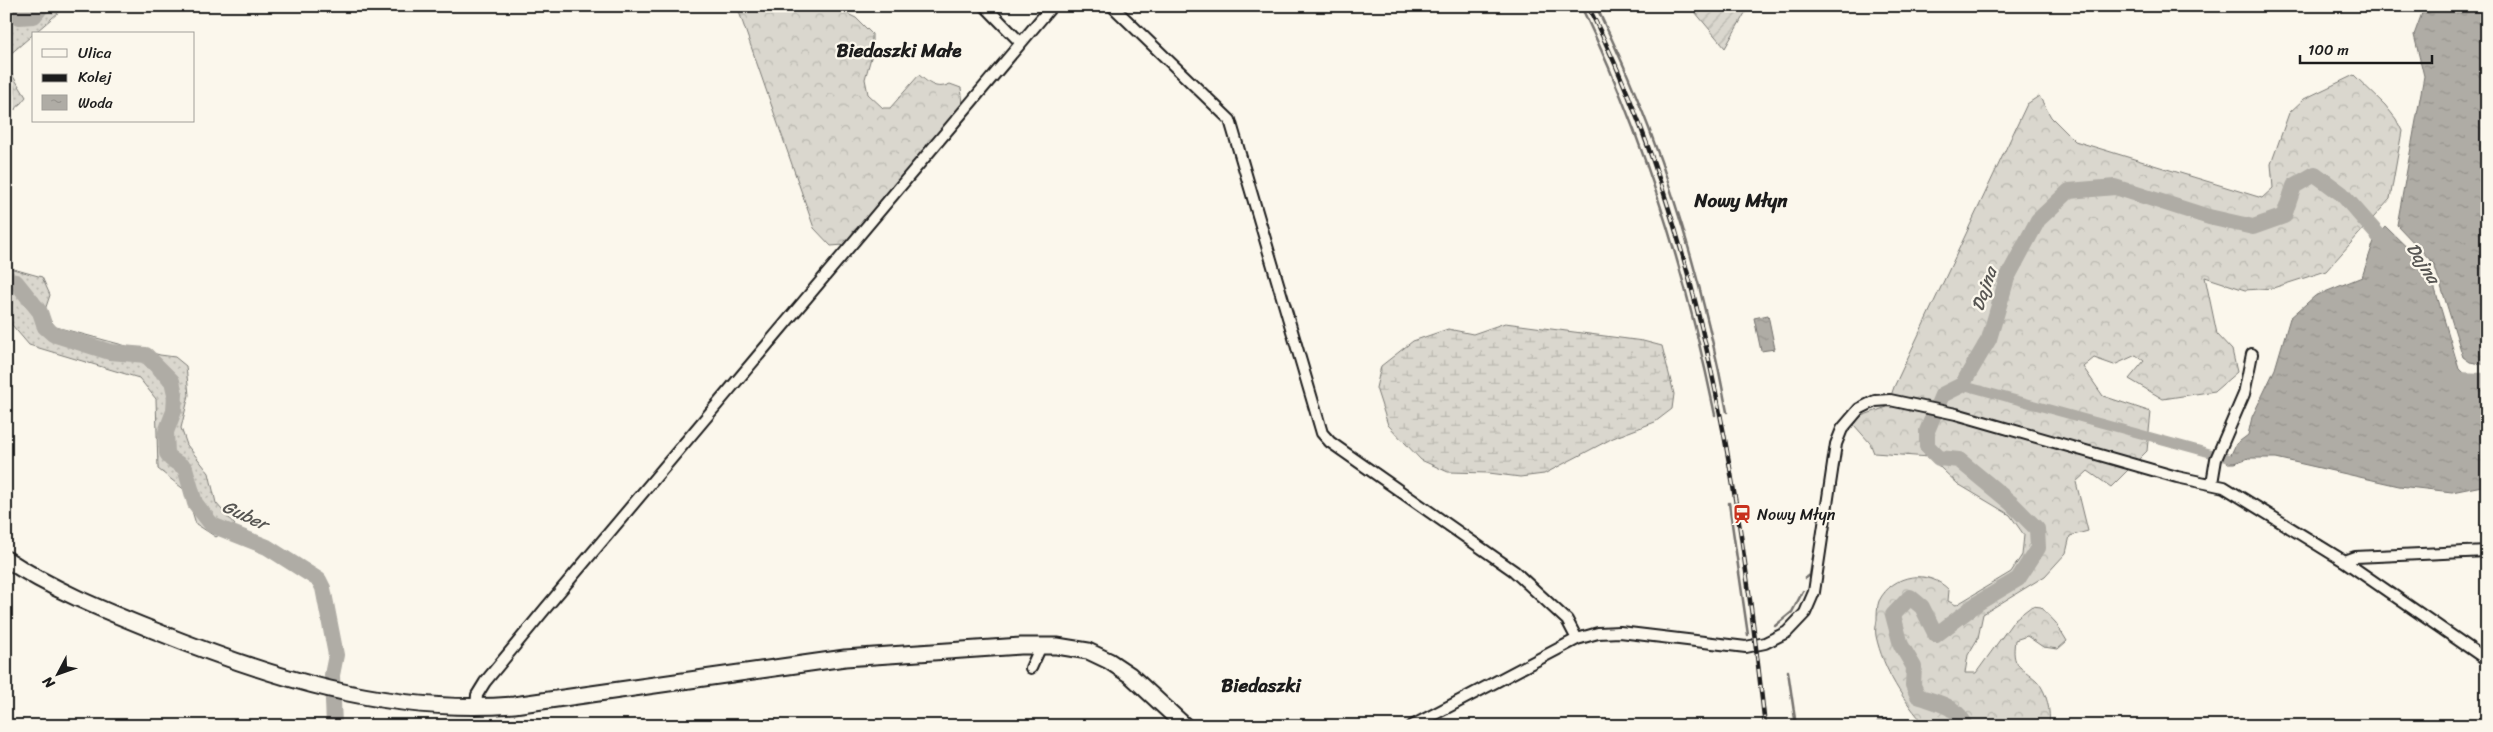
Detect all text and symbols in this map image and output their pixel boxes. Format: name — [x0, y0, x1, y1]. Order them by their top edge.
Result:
legend — [32, 32, 195, 122]
scale bar — [2300, 32, 2433, 64]
district label: Biedaszki Małe — [836, 34, 962, 67]
text: 100 m — [2308, 37, 2349, 63]
text: Ulica — [78, 40, 112, 66]
text: Kolej — [78, 64, 112, 90]
text: Woda — [78, 90, 113, 116]
district label: Nowy Młyn — [1693, 184, 1788, 217]
water label: Dajna — [2397, 236, 2450, 292]
water label: Dajna — [1962, 261, 2007, 315]
water label: Guber — [217, 490, 277, 541]
place label: Nowy Młyn — [1757, 500, 1836, 529]
station icon: Nowy Młyn — [1731, 503, 1753, 525]
north arrow — [32, 650, 82, 700]
district label: Biedaszki — [1221, 669, 1303, 702]
text: N — [36, 670, 62, 695]

